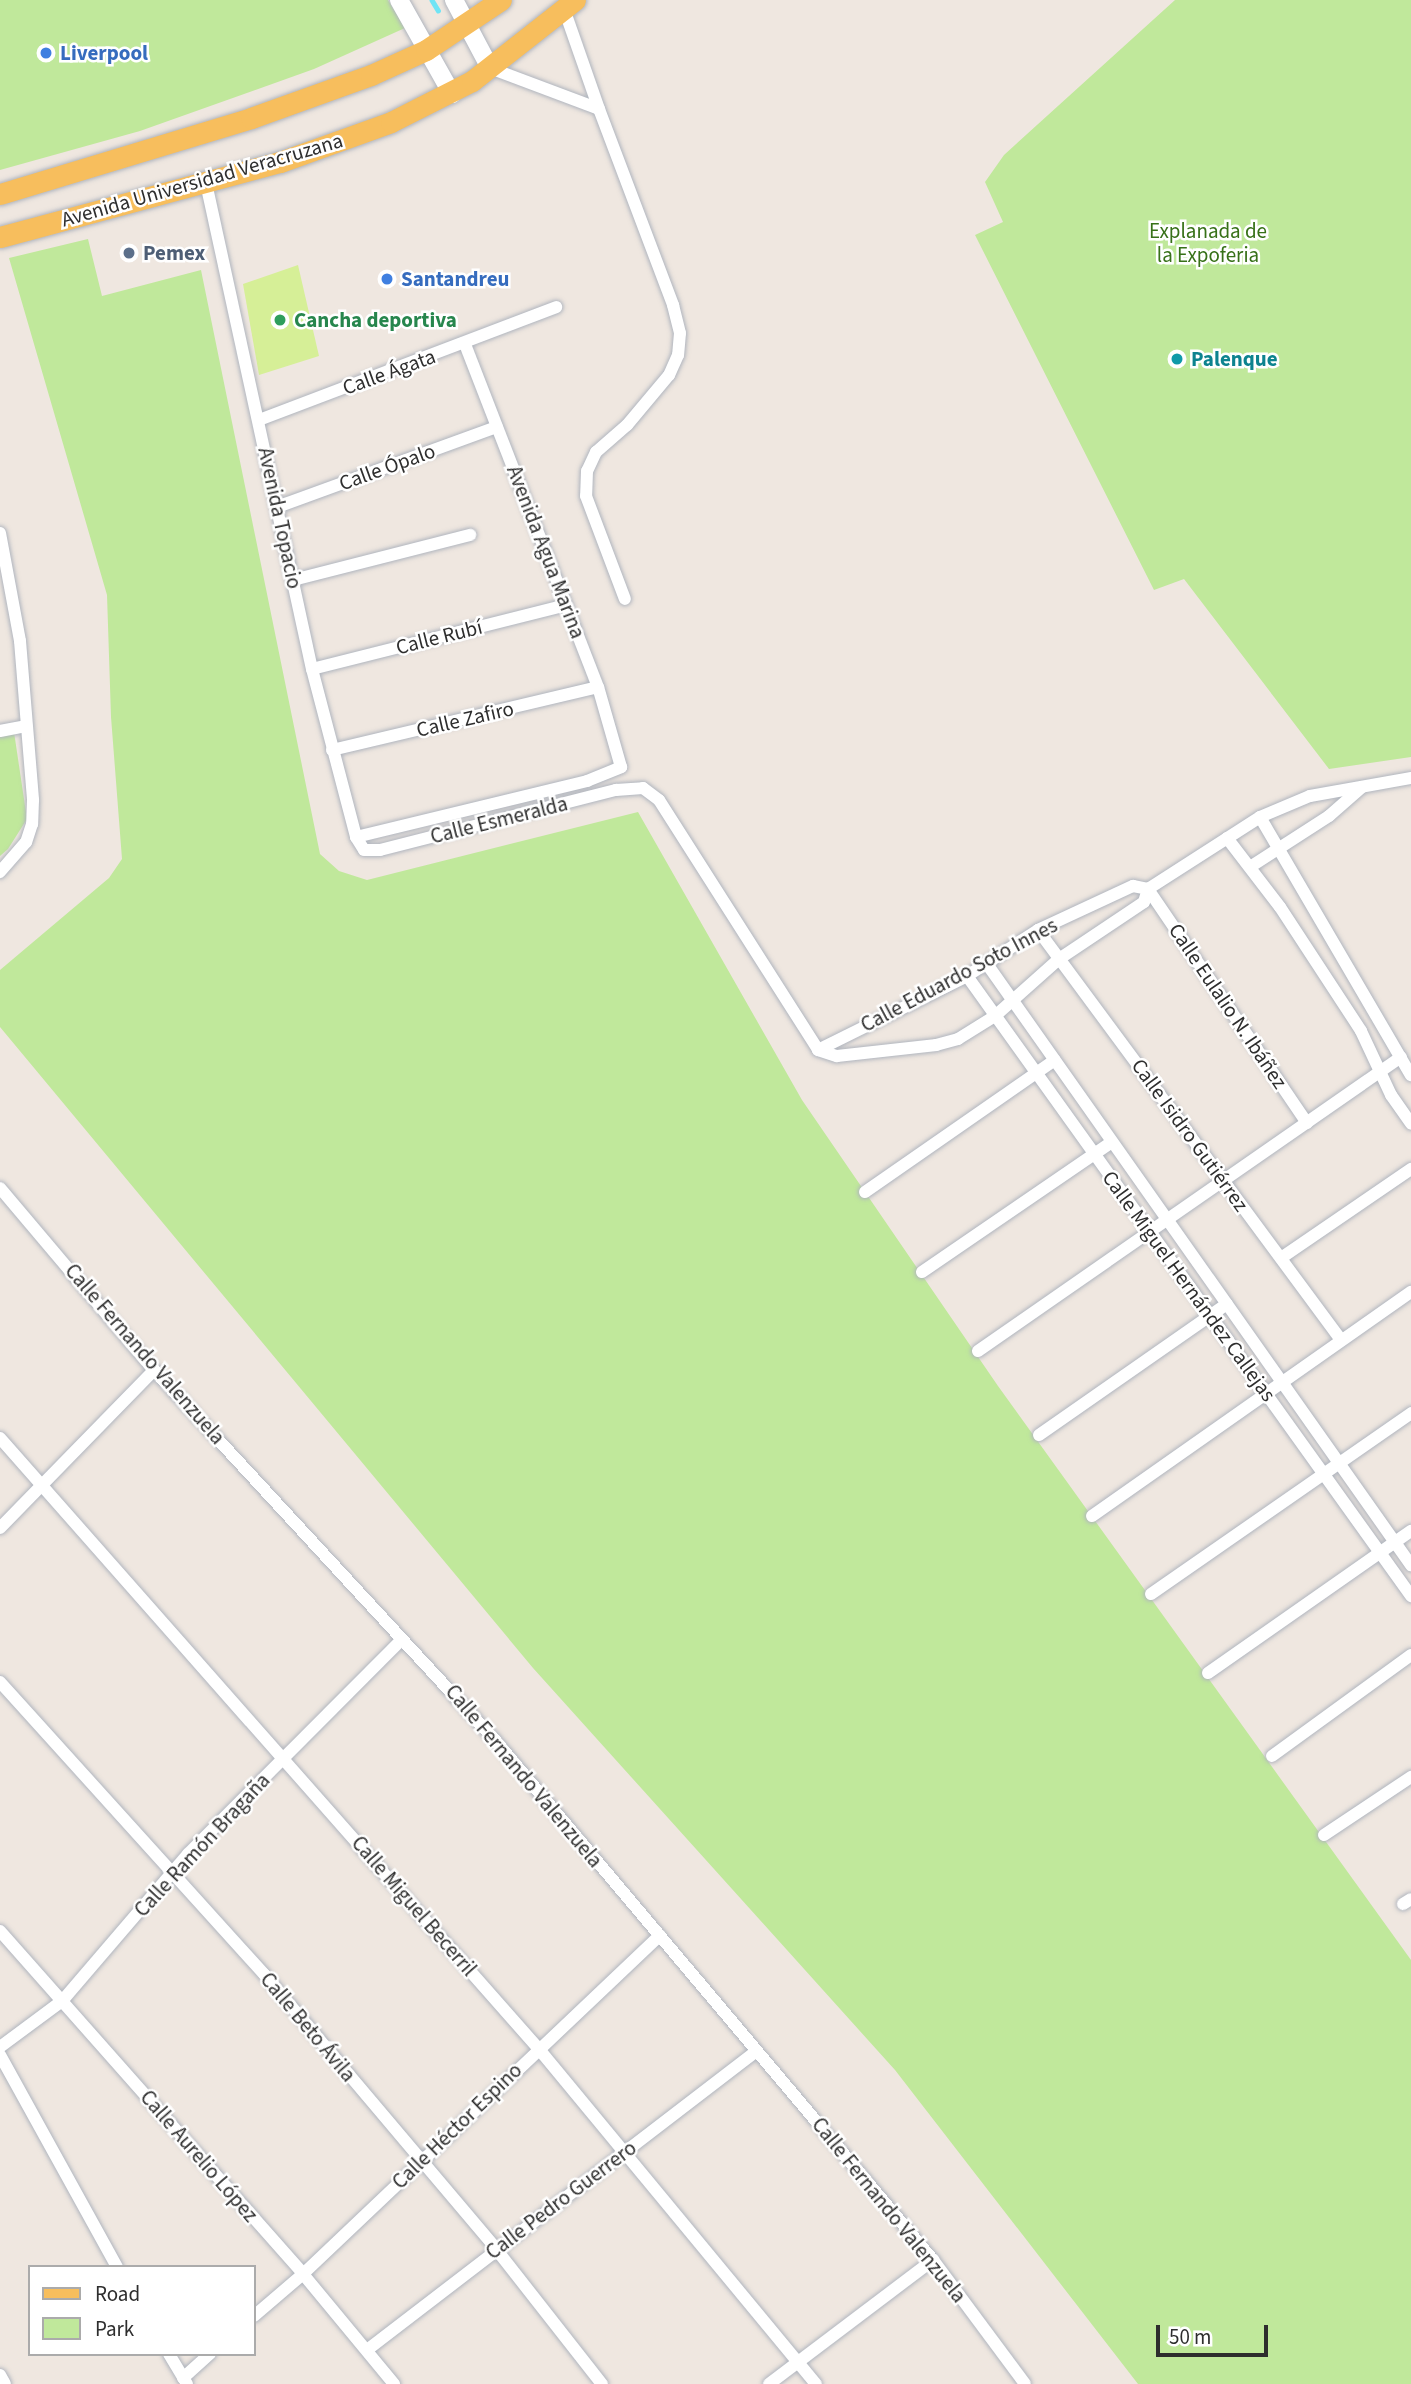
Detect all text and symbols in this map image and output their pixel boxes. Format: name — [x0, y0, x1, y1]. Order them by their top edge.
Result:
place label: Liverpool — [60, 40, 148, 66]
marker: Liverpool — [38, 45, 54, 61]
street label: Avenida Universidad Veracruzana — [58, 128, 346, 232]
park label: Explanada de la Expoferia — [1149, 218, 1267, 268]
place label: Pemex — [143, 240, 205, 266]
marker: Pemex — [121, 245, 137, 261]
place label: Santandreu — [401, 266, 509, 292]
marker: Santandreu — [379, 271, 395, 287]
place label: Cancha deportiva — [294, 307, 457, 333]
marker: Cancha deportiva — [272, 312, 288, 328]
street label: Calle Ágata — [339, 344, 439, 400]
place label: Palenque — [1191, 346, 1278, 372]
marker: Palenque — [1169, 351, 1185, 367]
street label: Calle Ópalo — [335, 438, 439, 496]
street label: Avenida Topacio — [253, 445, 307, 591]
street label: Avenida Agua Marina — [501, 462, 591, 642]
street label: Calle Rubí — [393, 614, 485, 660]
street label: Calle Zafiro — [414, 696, 516, 742]
street label: Calle Esmeralda — [428, 791, 570, 849]
street label: Calle Eduardo Soto Innes — [856, 912, 1062, 1038]
street label: Calle Eulalio N. Ibáñez — [1163, 919, 1293, 1093]
street label: Calle Isidro Gutiérrez — [1126, 1054, 1254, 1216]
street label: Calle Miguel Hernández Callejas — [1097, 1166, 1281, 1406]
street label: Calle Fernando Valenzuela — [60, 1259, 230, 1449]
street label: Calle Fernando Valenzuela — [440, 1679, 608, 1873]
street label: Calle Ramón Bragaña — [129, 1768, 275, 1922]
street label: Calle Miguel Becerril — [346, 1831, 482, 1981]
street label: Calle Beto Ávila — [255, 1967, 361, 2087]
street label: Calle Héctor Espino — [387, 2058, 527, 2194]
street label: Calle Aurelio López — [135, 2085, 263, 2227]
street label: Calle Fernando Valenzuela — [806, 2112, 972, 2308]
street label: Calle Pedro Guerrero — [481, 2135, 641, 2265]
legend — [28, 2265, 256, 2356]
text: Road — [95, 2279, 140, 2309]
scale bar — [1159, 2310, 1271, 2354]
text: Park — [95, 2314, 134, 2344]
text: 50 m — [1169, 2322, 1211, 2352]

